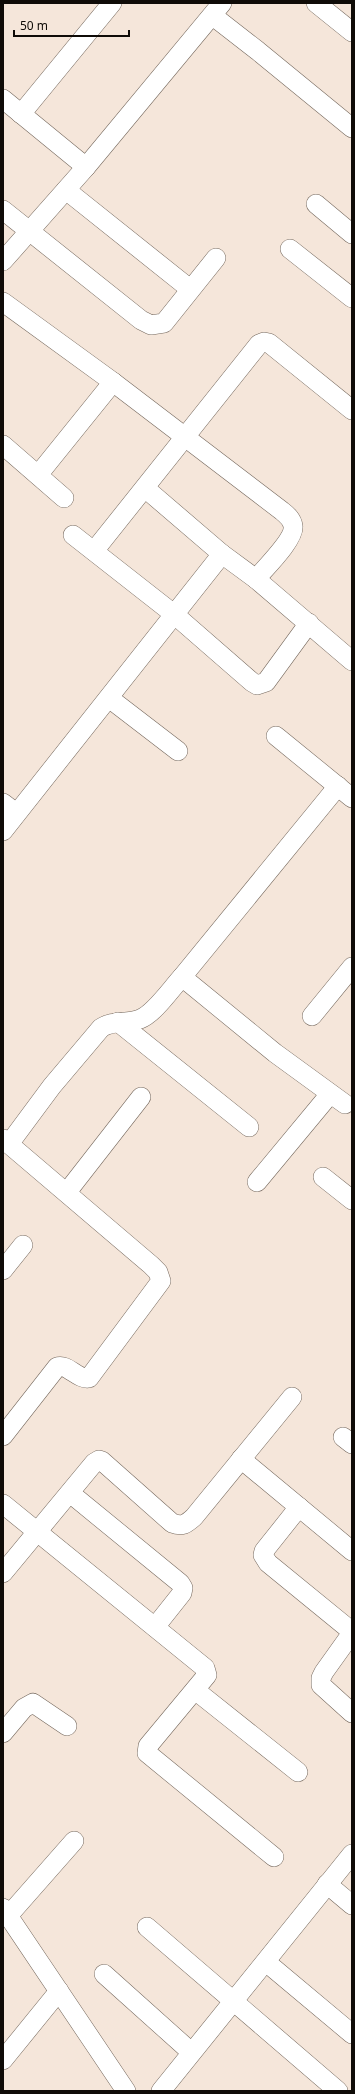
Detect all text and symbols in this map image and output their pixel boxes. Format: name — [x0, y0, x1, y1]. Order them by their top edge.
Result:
scale bar — [14, 12, 129, 38]
text: 50 m — [20, 17, 48, 34]

